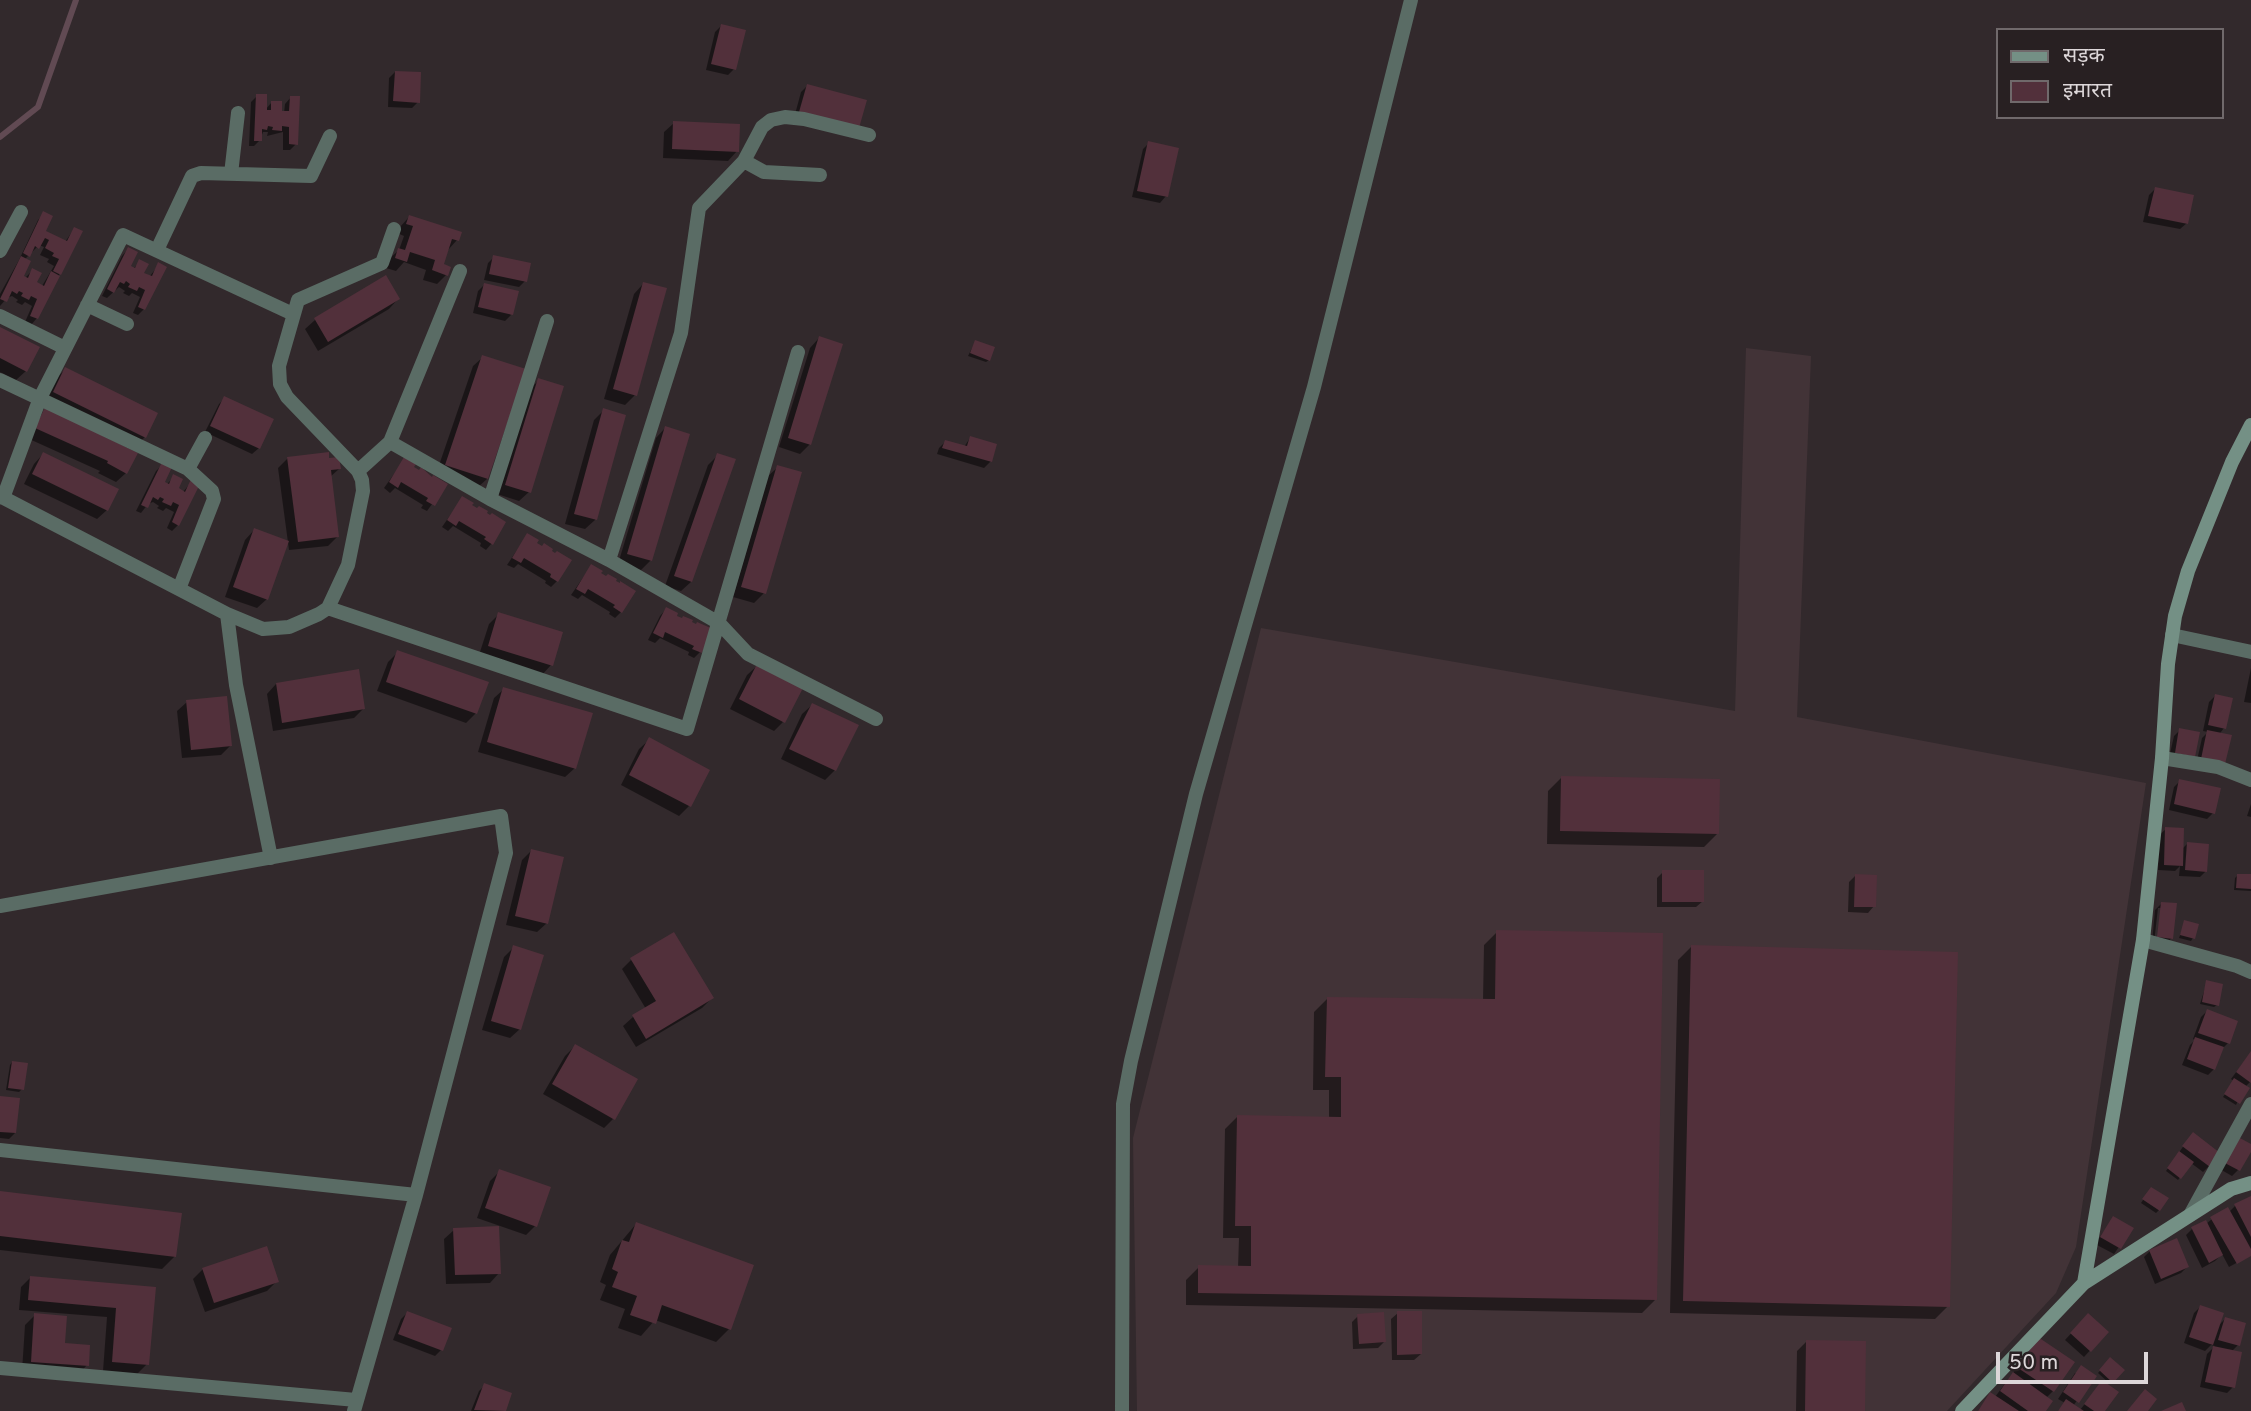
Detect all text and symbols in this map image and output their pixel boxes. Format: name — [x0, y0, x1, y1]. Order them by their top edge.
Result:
legend — [1996, 28, 2223, 119]
text: सड़क — [2063, 43, 2105, 70]
text: इमारत — [2063, 78, 2112, 105]
scale bar — [1999, 1338, 2151, 1382]
text: 50 m — [2009, 1350, 2058, 1377]

